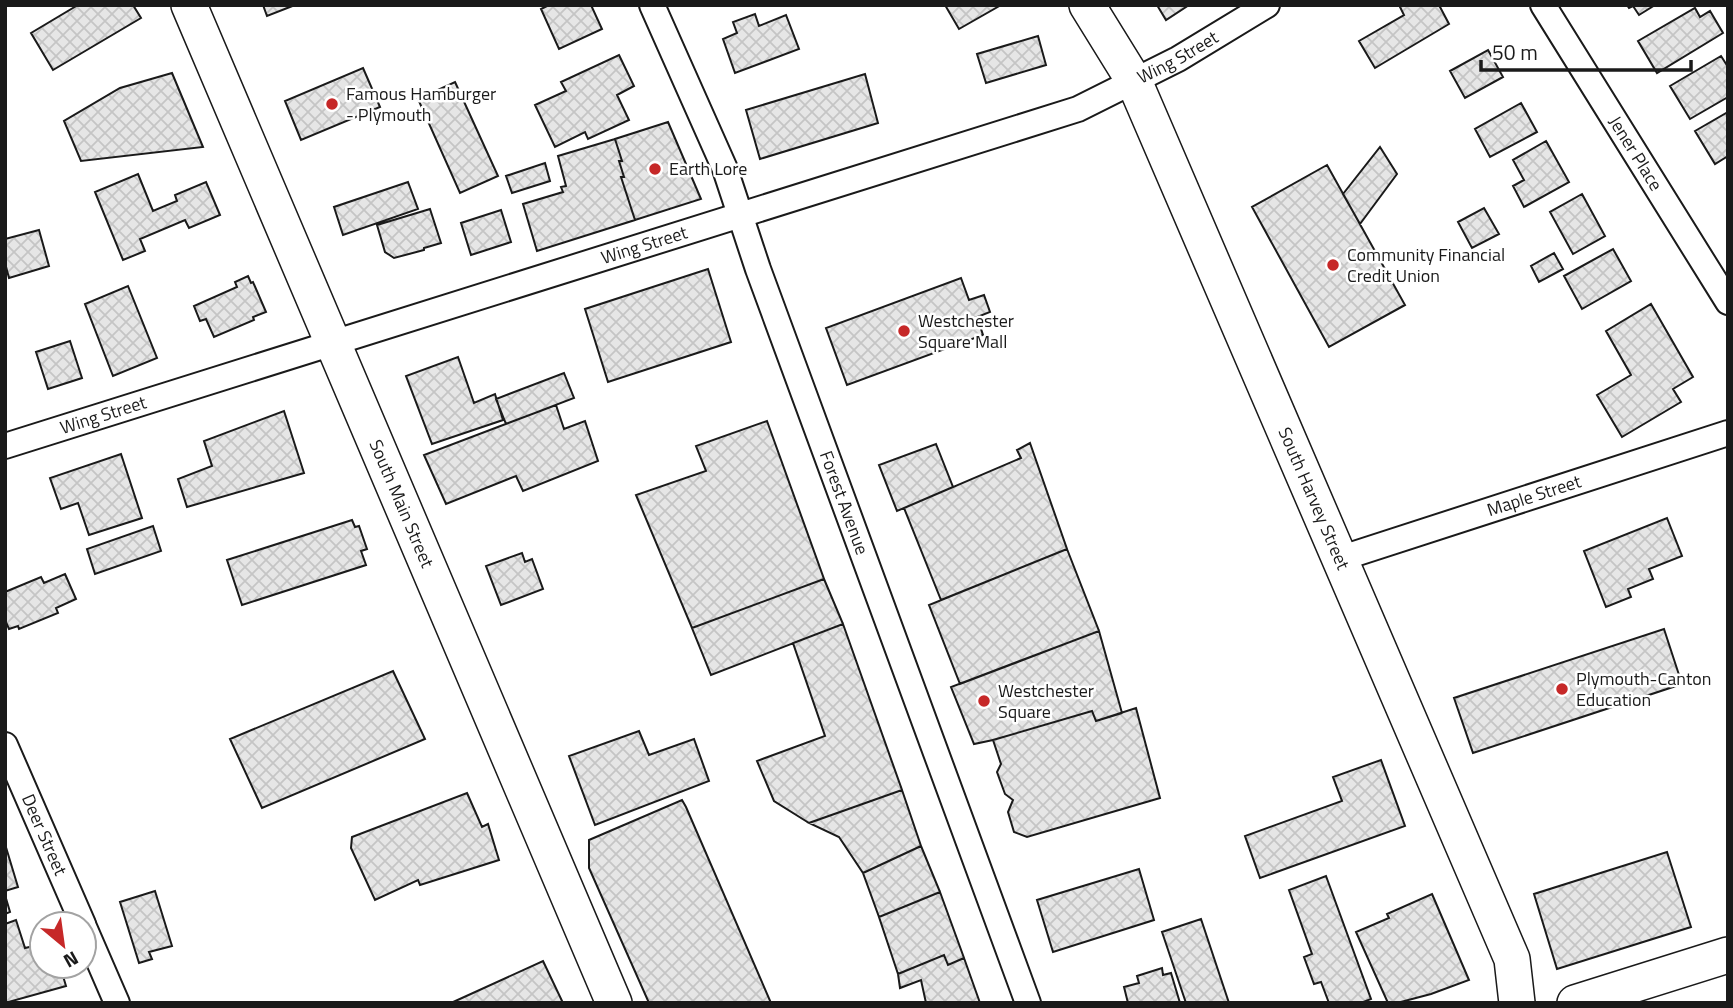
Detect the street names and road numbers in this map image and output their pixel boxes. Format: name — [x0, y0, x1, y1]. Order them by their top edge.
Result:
street label: Wing Street — [1132, 23, 1224, 90]
street label: Jener Place — [1602, 111, 1670, 196]
street label: Wing Street — [597, 218, 691, 271]
street label: Wing Street — [56, 388, 150, 441]
street label: South Harvey Street — [1272, 423, 1357, 575]
street label: South Main Street — [363, 435, 441, 572]
street label: Forest Avenue — [813, 447, 876, 558]
street label: Maple Street — [1483, 467, 1585, 523]
street label: Deer Street — [15, 790, 75, 880]

